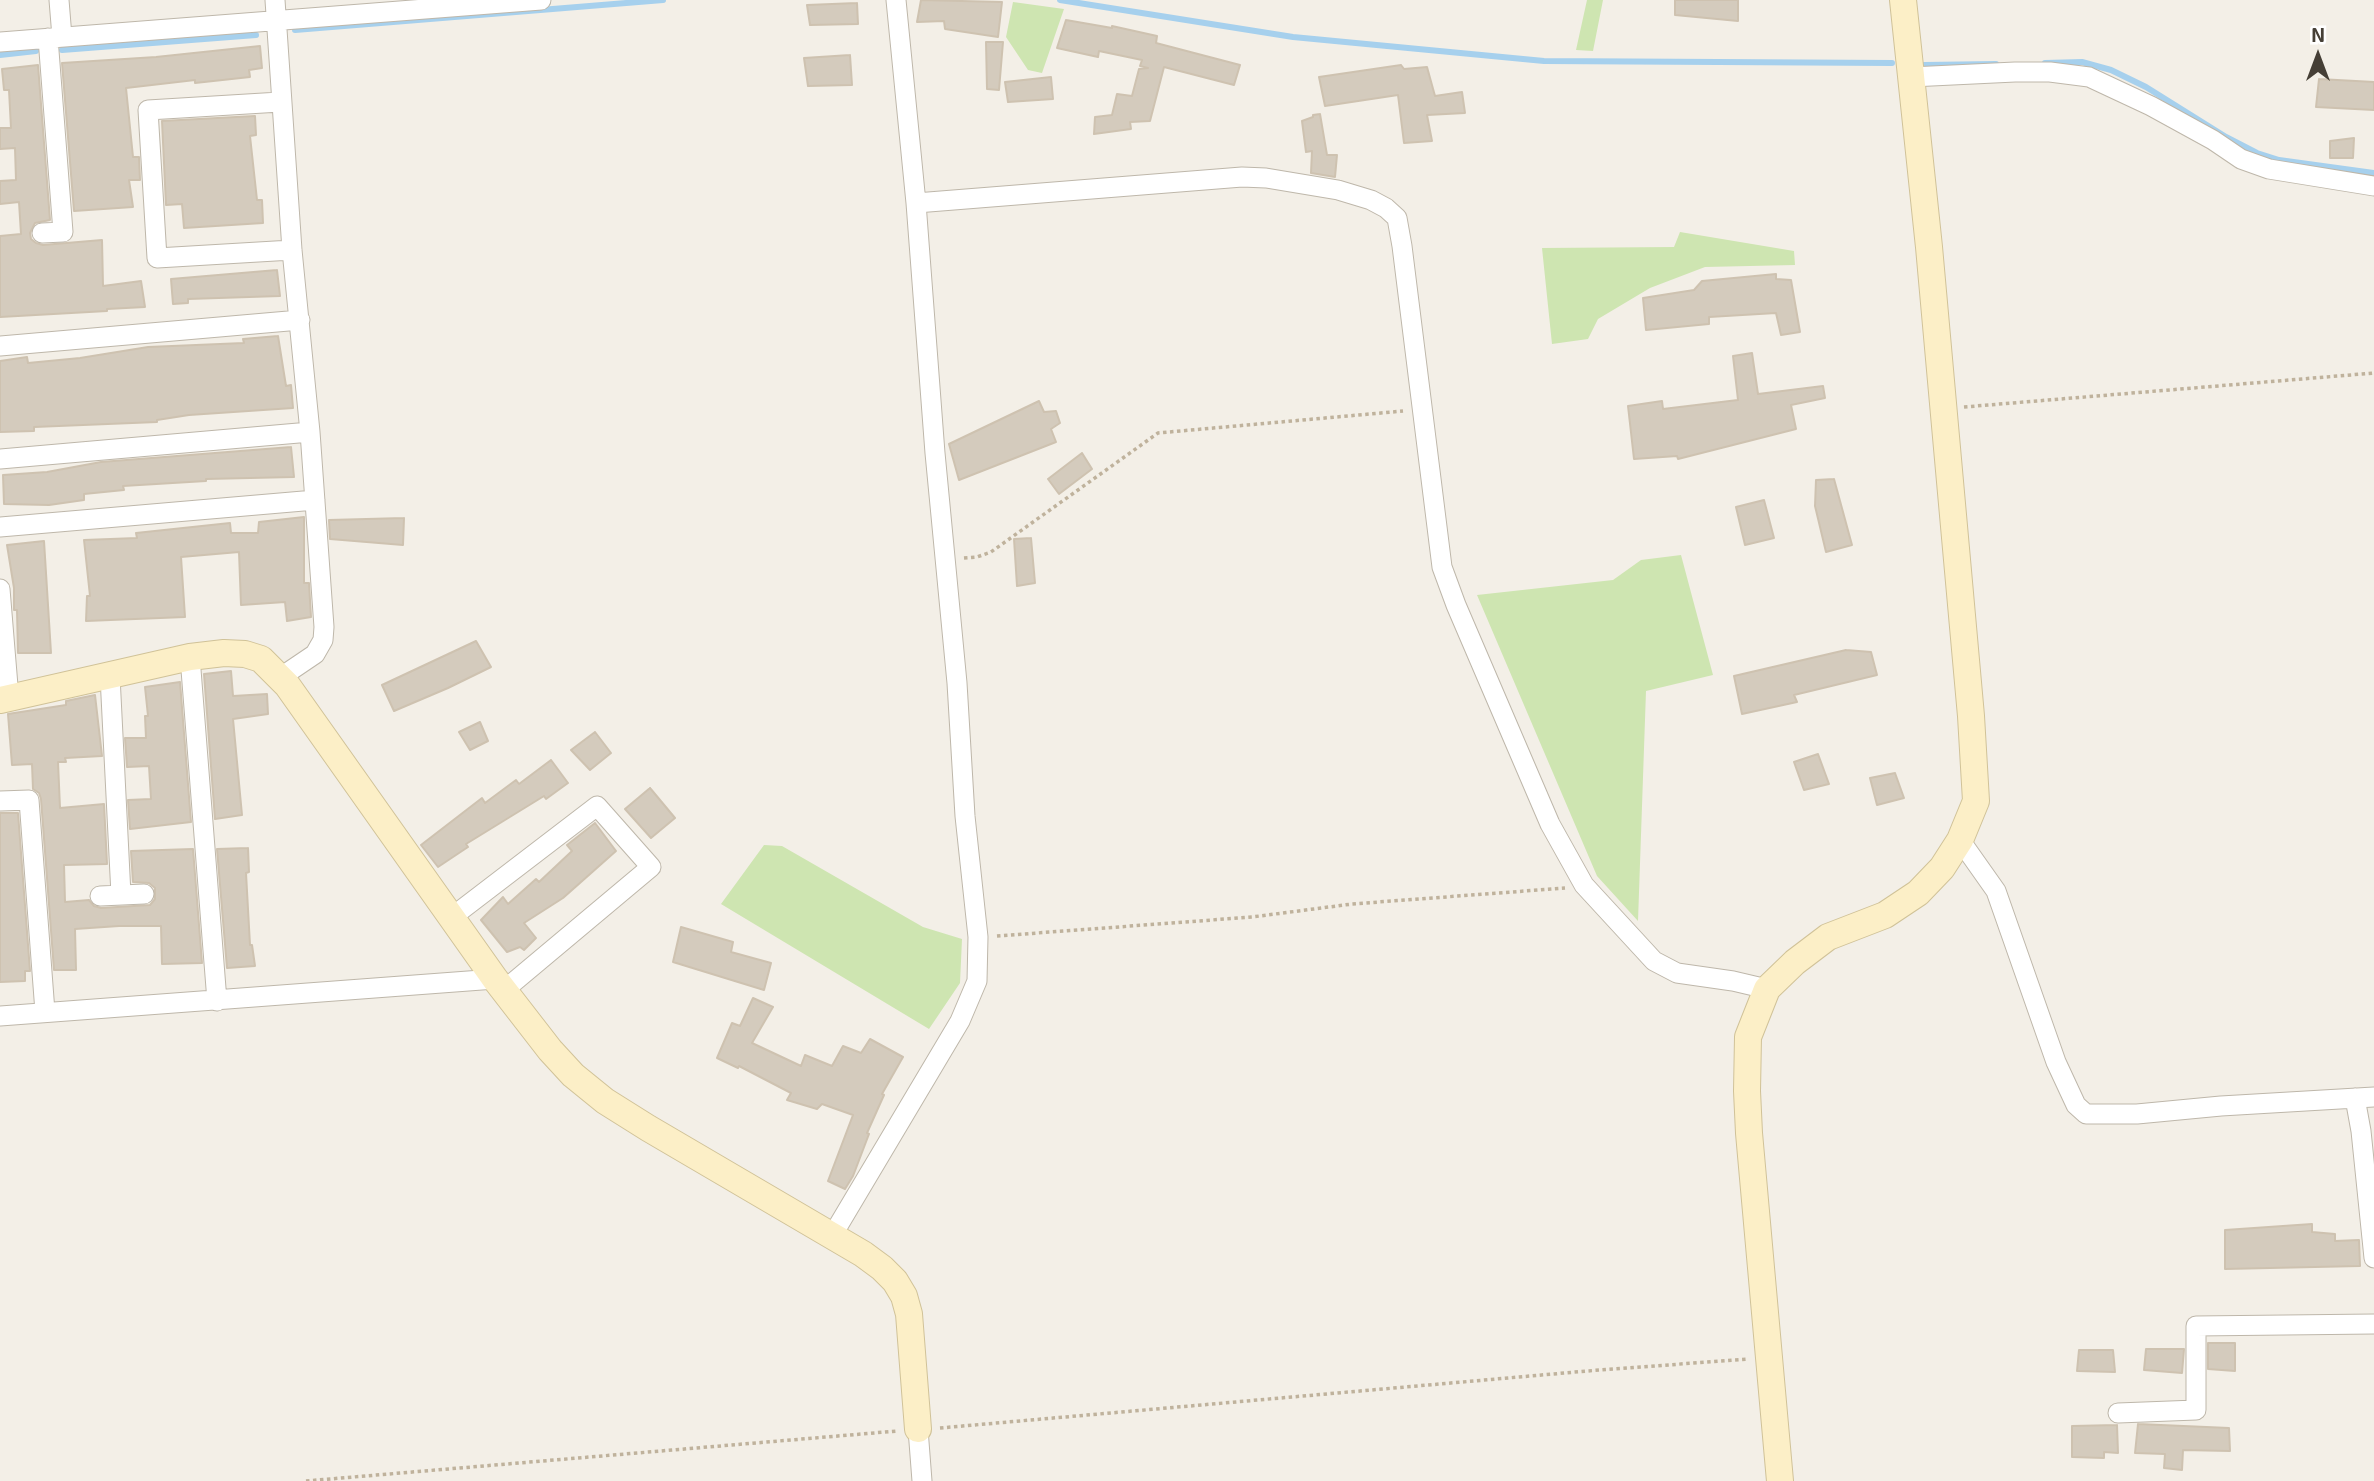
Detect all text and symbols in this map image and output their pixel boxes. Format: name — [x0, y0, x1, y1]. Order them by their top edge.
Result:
north arrow — [2283, 21, 2353, 91]
text: N — [2311, 23, 2325, 46]

